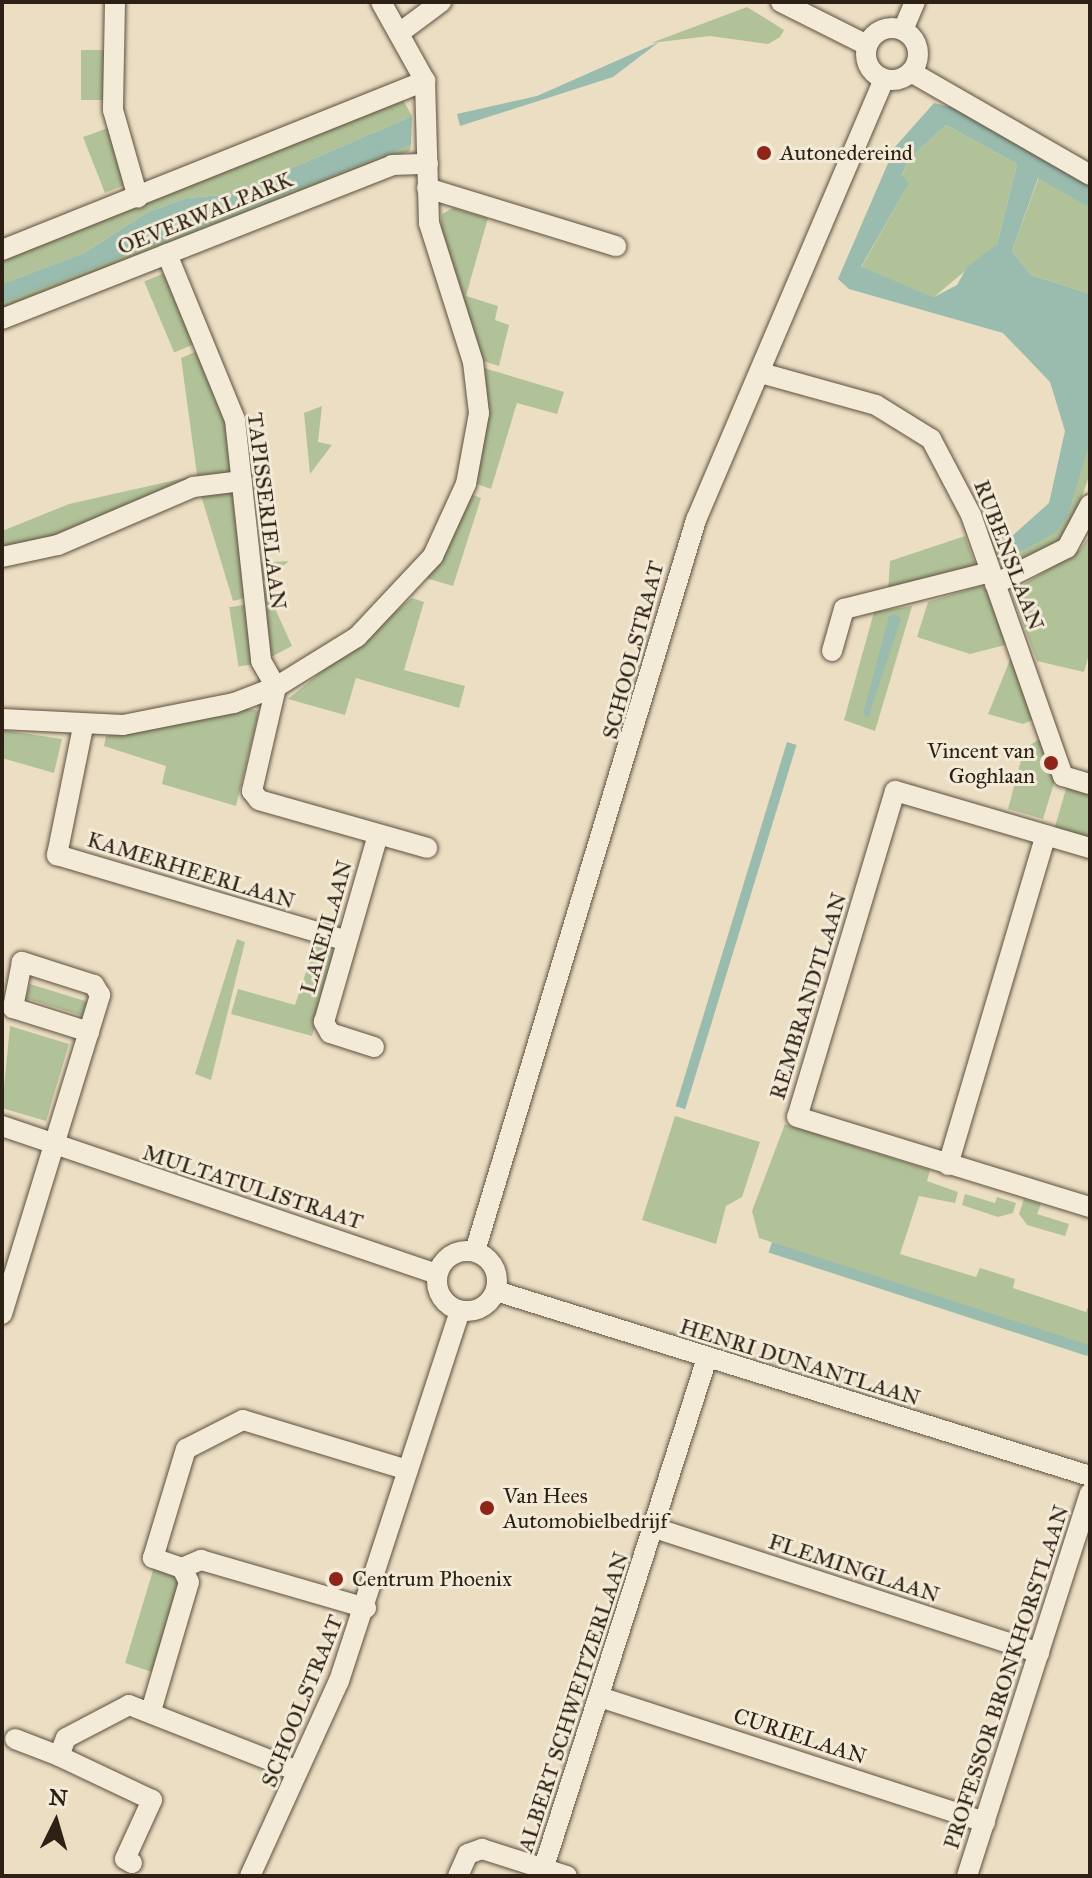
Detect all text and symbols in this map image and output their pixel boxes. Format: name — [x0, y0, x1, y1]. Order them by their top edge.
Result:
place label: Autonedereind — [780, 140, 913, 166]
marker: Autonedereind — [755, 144, 773, 162]
street label: OEVERWALPARK — [114, 166, 296, 260]
street label: TAPISSERIELAAN — [242, 411, 292, 611]
street label: RUBENSLAAN — [968, 476, 1050, 634]
street label: SCHOOLSTRAAT — [597, 558, 669, 742]
place label: Vincent van Goghlaan — [927, 737, 1035, 788]
marker: Vincent van Goghlaan — [1042, 754, 1060, 772]
street label: KAMERHEERLAAN — [84, 826, 298, 914]
street label: LAKEILAAN — [294, 857, 358, 997]
street label: REMBRANDTLAAN — [764, 889, 852, 1103]
street label: MULTATULISTRAAT — [140, 1139, 366, 1235]
street label: HENRI DUNANTLAAN — [677, 1313, 923, 1411]
place label: Van Hees Automobielbedrijf — [503, 1482, 668, 1534]
marker: Van Hees Automobielbedrijf — [478, 1499, 496, 1517]
street label: PROFESSOR BRONKHORSTLAAN — [938, 1502, 1074, 1852]
street label: FLEMINGLAAN — [765, 1528, 943, 1608]
street label: ALBERT SCHWEITZERLAAN — [512, 1549, 634, 1855]
place label: Centrum Phoenix — [352, 1566, 512, 1592]
marker: Centrum Phoenix — [327, 1570, 345, 1588]
street label: SCHOOLSTRAAT — [255, 1611, 349, 1791]
street label: CURIELAAN — [730, 1702, 870, 1770]
north arrow — [16, 1782, 96, 1862]
text: N — [48, 1783, 69, 1812]

